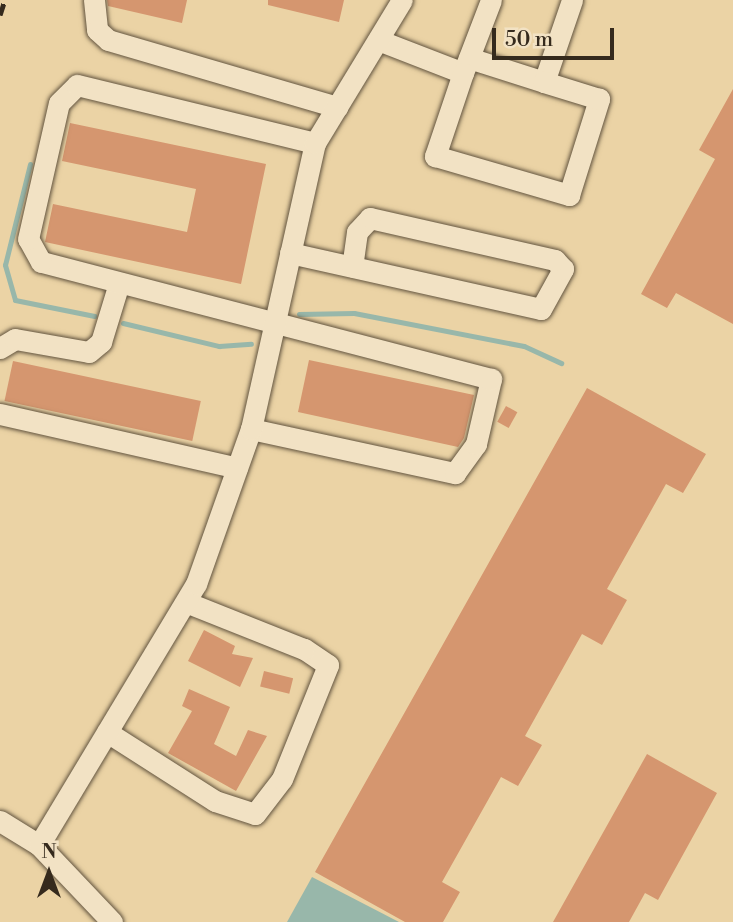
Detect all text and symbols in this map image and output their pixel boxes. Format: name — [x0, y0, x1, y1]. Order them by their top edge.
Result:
scale bar — [495, 14, 618, 58]
text: 50 m — [505, 27, 553, 53]
north arrow — [14, 838, 84, 908]
text: N — [41, 840, 57, 864]

